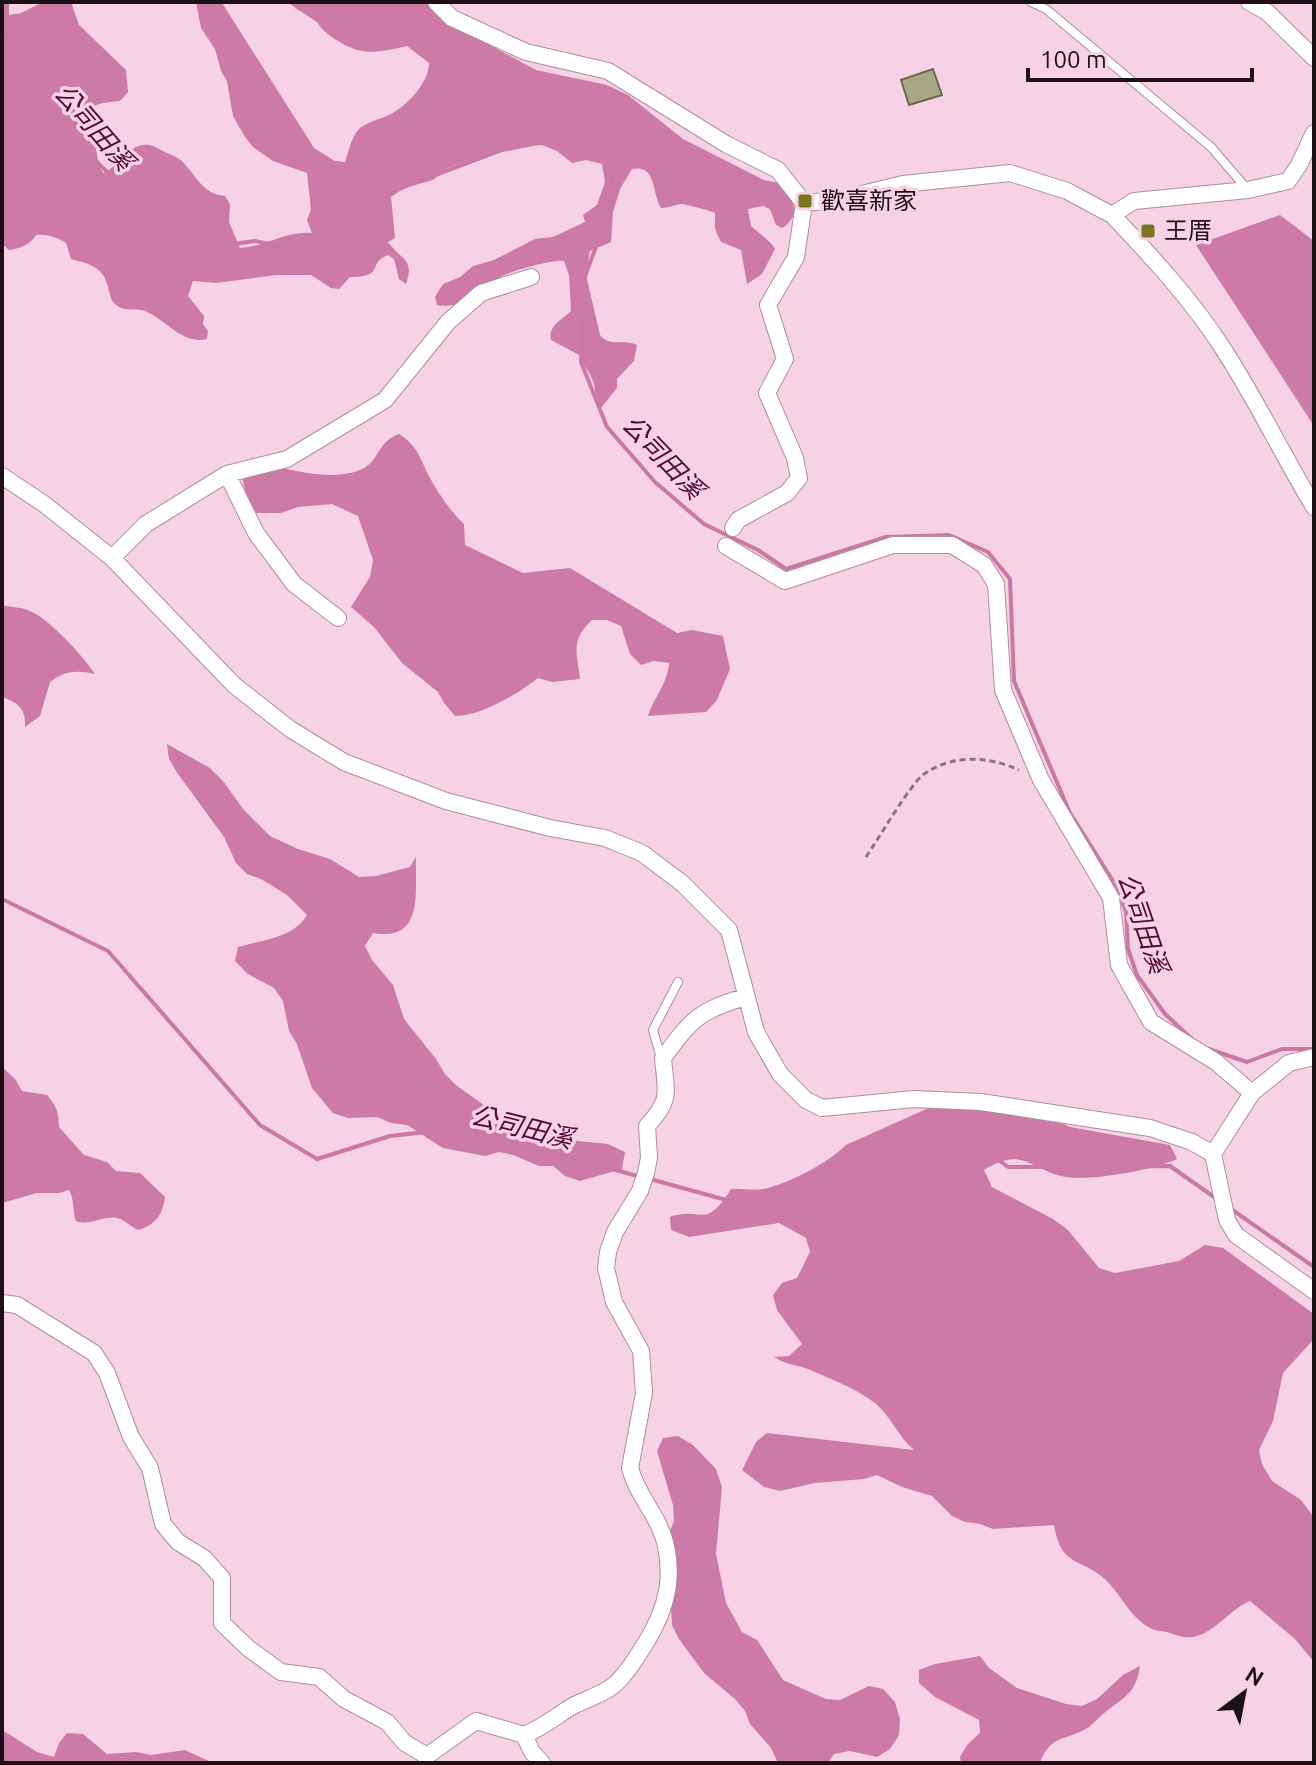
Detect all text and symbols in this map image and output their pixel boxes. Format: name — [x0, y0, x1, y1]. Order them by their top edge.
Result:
scale bar — [1028, 32, 1252, 82]
text: 100 m — [1040, 46, 1107, 73]
water label: 公司田溪 — [49, 78, 142, 178]
place label: 歡喜新家 — [821, 187, 917, 214]
marker: 歡喜新家 — [796, 192, 814, 210]
place label: 王厝 — [1164, 217, 1212, 244]
marker: 王厝 — [1139, 222, 1157, 240]
water label: 公司田溪 — [617, 409, 713, 507]
water label: 公司田溪 — [1113, 869, 1175, 980]
water label: 公司田溪 — [468, 1100, 580, 1154]
north arrow — [1204, 1653, 1284, 1733]
text: N — [1241, 1661, 1268, 1691]

